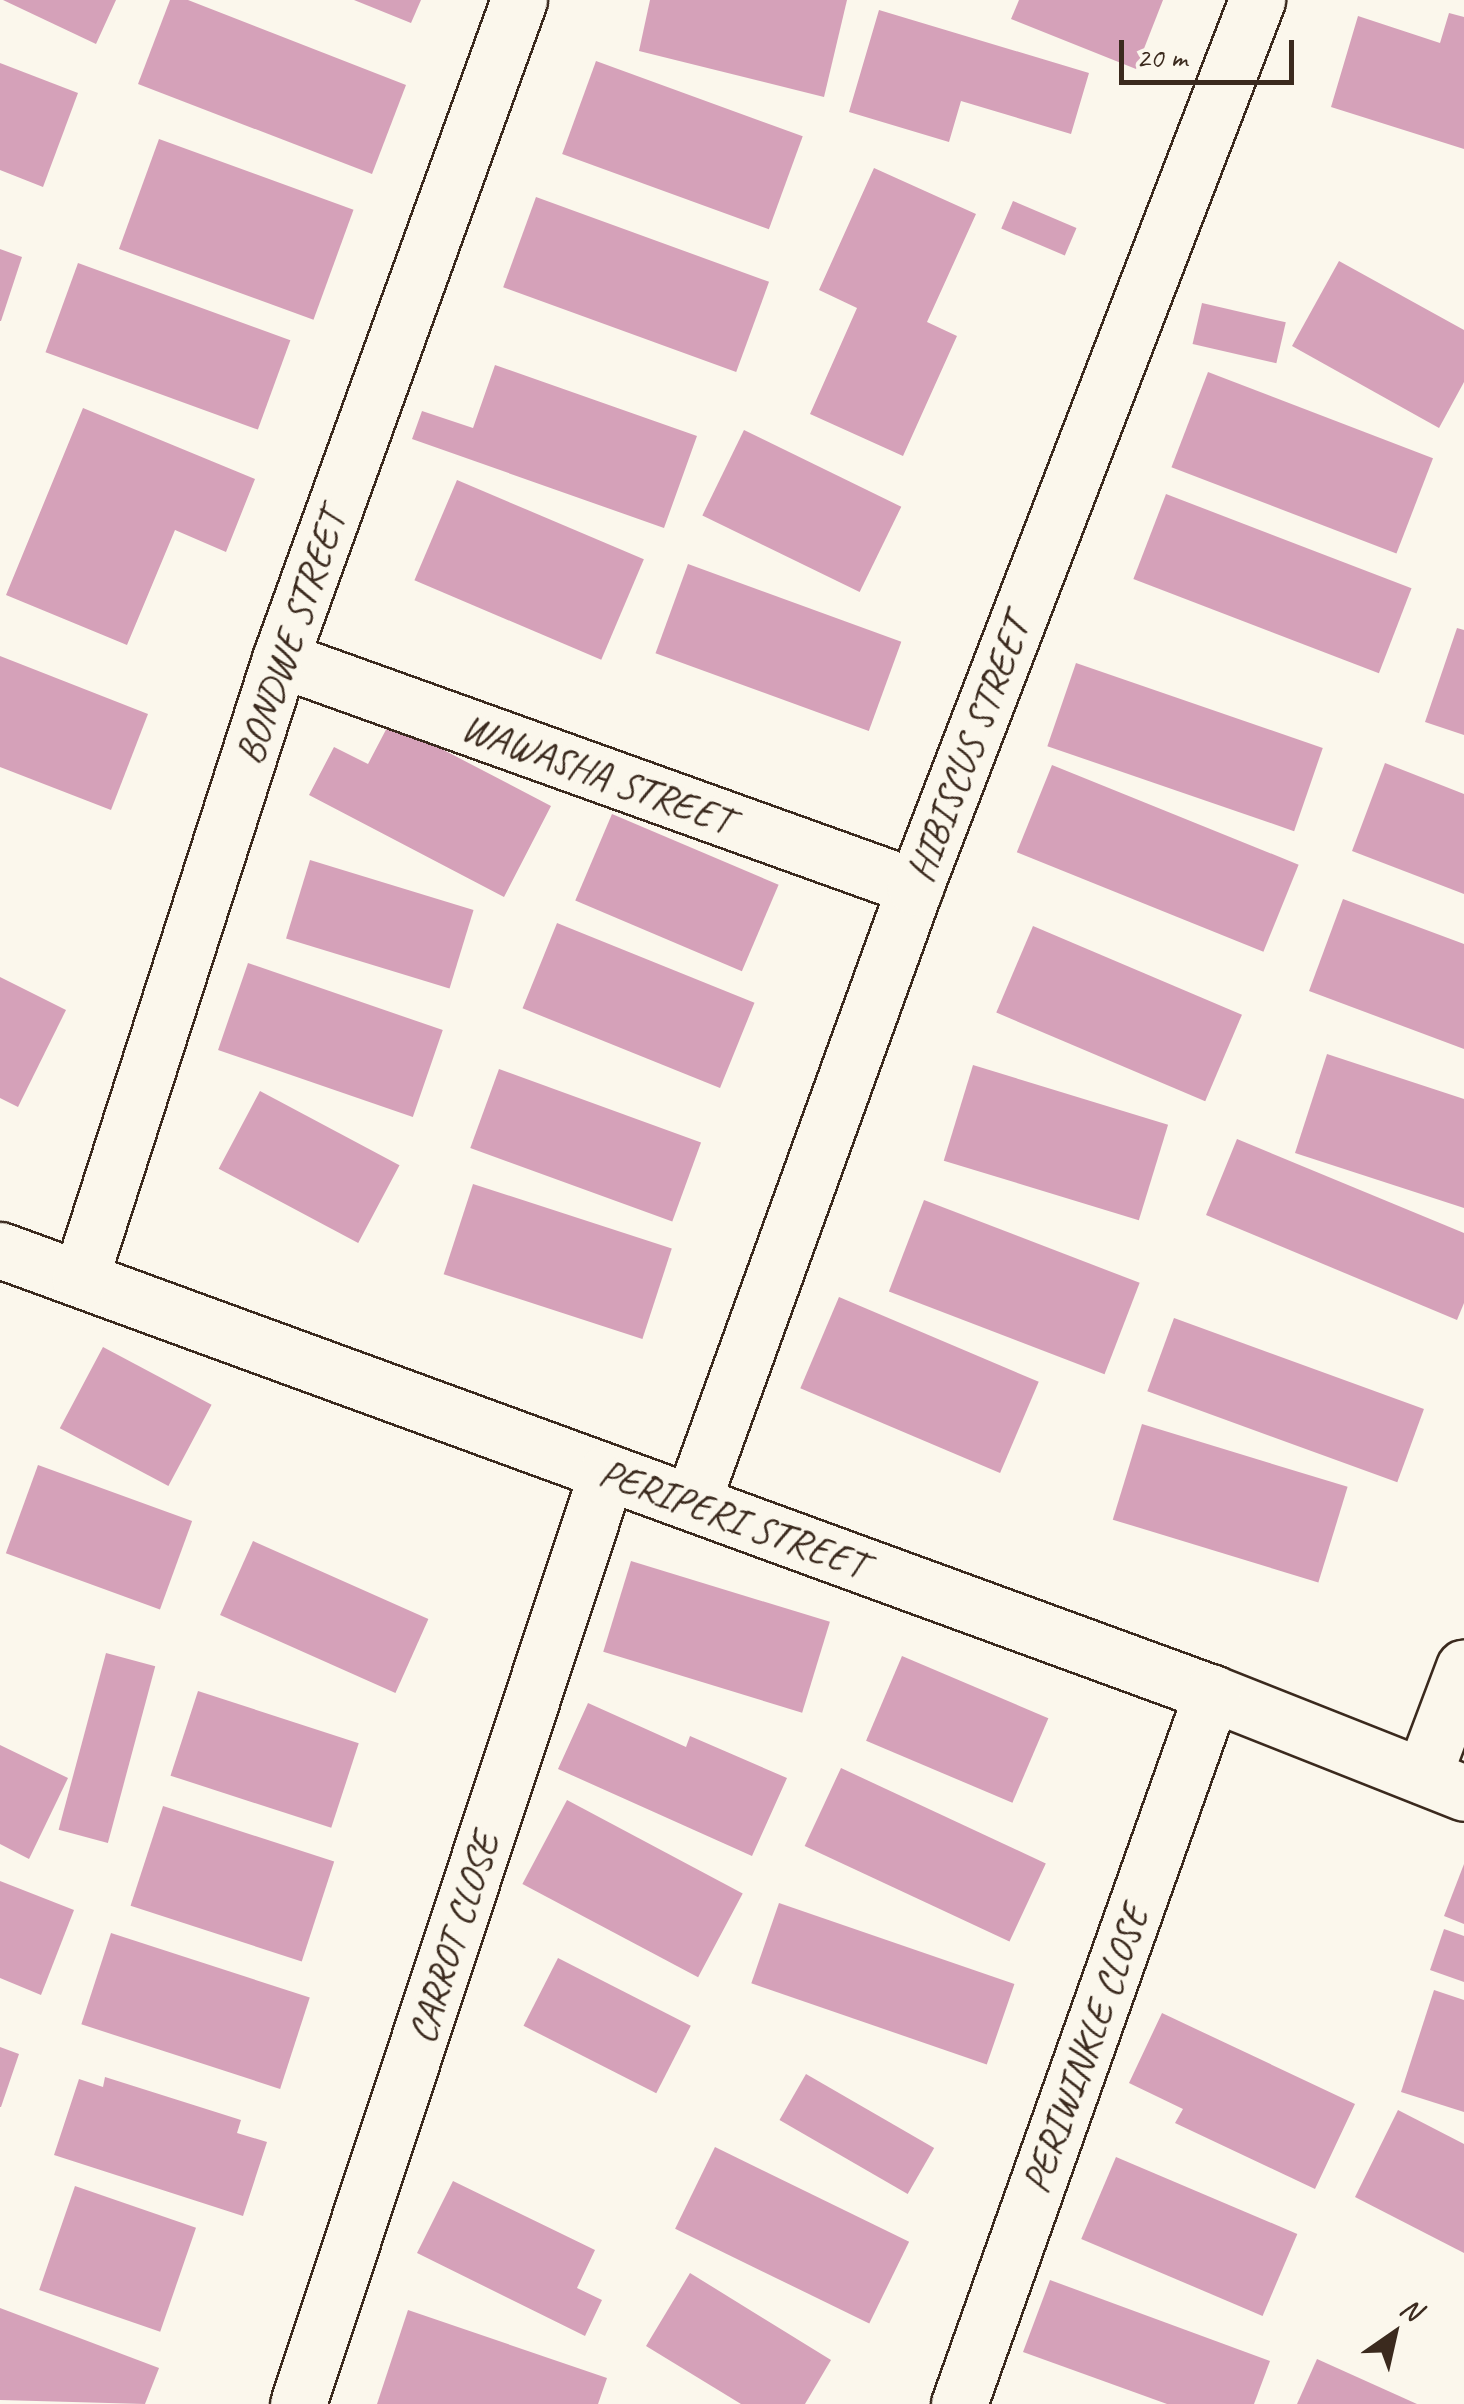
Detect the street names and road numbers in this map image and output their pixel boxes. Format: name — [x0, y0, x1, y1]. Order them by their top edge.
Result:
street label: BONDWE STREET — [224, 504, 356, 770]
street label: HIBISCUS STREET — [896, 610, 1040, 888]
street label: WAWASHA STREET — [456, 702, 738, 844]
street label: PERIPERI STREET — [593, 1448, 873, 1588]
street label: CARROT CLOSE — [396, 1827, 510, 2049]
street label: PERIWINKLE CLOSE — [1010, 1898, 1160, 2200]

